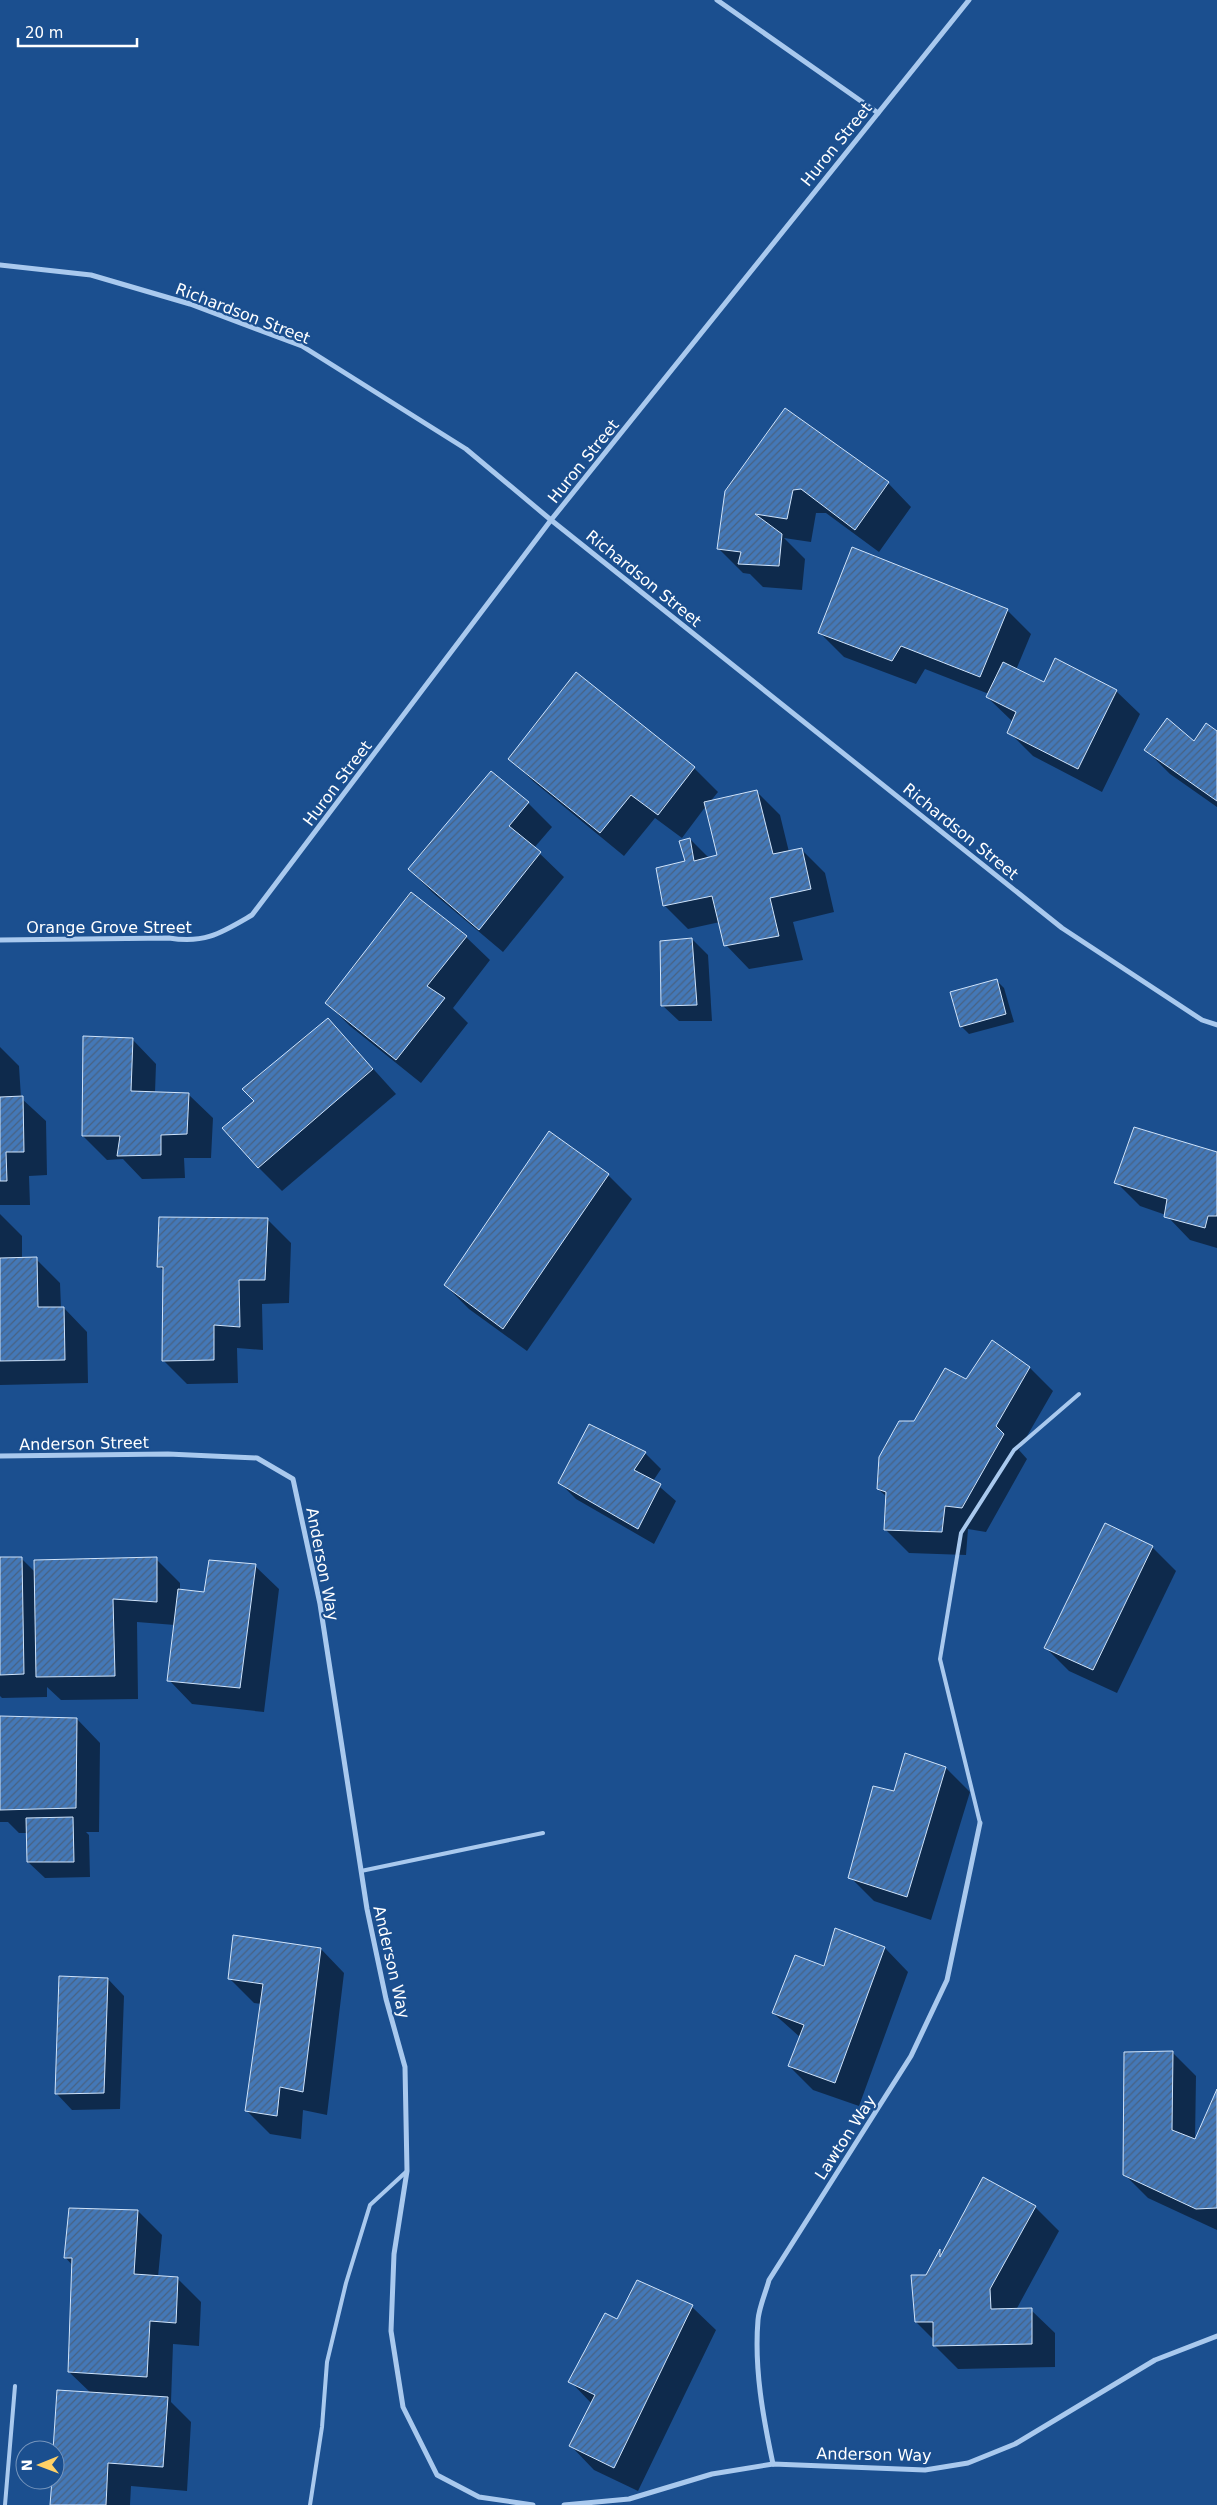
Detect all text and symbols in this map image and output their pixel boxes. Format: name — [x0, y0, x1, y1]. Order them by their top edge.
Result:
scale bar — [18, 15, 136, 47]
text: 20 m — [25, 24, 63, 42]
street label: Huron Street — [797, 99, 876, 190]
street label: Richardson Street — [173, 279, 313, 348]
street label: Huron Street — [544, 416, 623, 507]
street label: Richardson Street — [582, 526, 705, 631]
street label: Huron Street — [299, 737, 376, 830]
street label: Richardson Street — [899, 779, 1022, 884]
street label: Orange Grove Street — [26, 918, 192, 937]
street label: Anderson Street — [19, 1433, 149, 1454]
street label: Anderson Way — [302, 1506, 343, 1622]
street label: Anderson Way — [369, 1904, 414, 2020]
street label: Lawton Way — [811, 2091, 880, 2183]
north arrow — [15, 2440, 65, 2490]
street label: Anderson Way — [816, 2444, 932, 2465]
text: N — [19, 2459, 35, 2471]

